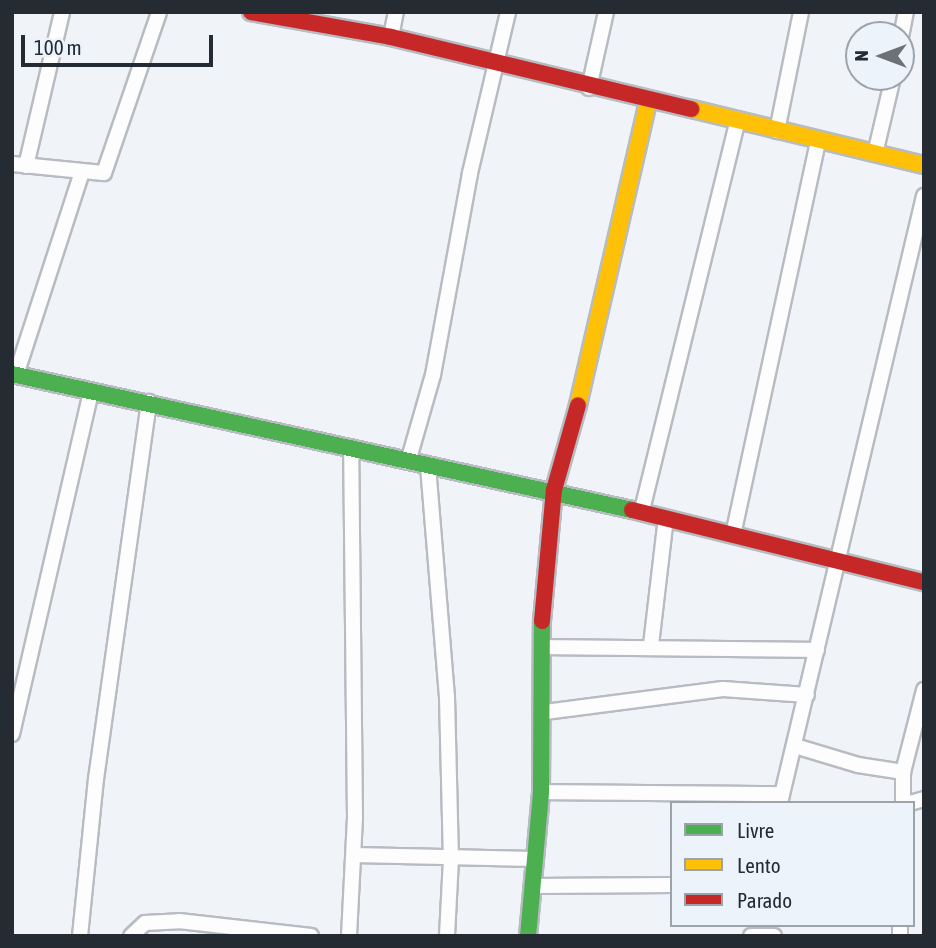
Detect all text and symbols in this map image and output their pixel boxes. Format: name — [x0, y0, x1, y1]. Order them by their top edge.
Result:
scale bar — [24, 21, 217, 65]
north arrow — [845, 21, 915, 91]
text: 100 m — [34, 35, 82, 59]
text: N — [850, 50, 872, 62]
legend — [670, 801, 915, 927]
text: Livre — [737, 818, 774, 842]
text: Lento — [737, 853, 781, 877]
text: Parado — [737, 888, 792, 912]

